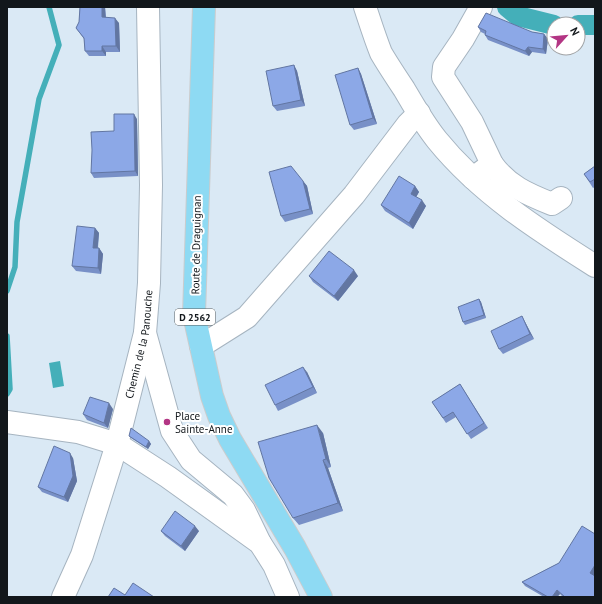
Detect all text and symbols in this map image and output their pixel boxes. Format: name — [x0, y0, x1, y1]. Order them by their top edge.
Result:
north arrow — [546, 16, 586, 56]
text: N — [567, 25, 583, 38]
street label: Route de Draguignan — [188, 195, 204, 295]
street label: Chemin de la Panouche — [122, 289, 155, 400]
road number: D 2562 — [175, 309, 215, 325]
place label: Place Sainte-Anne — [175, 409, 233, 436]
marker: Place Sainte-Anne — [162, 417, 172, 427]

